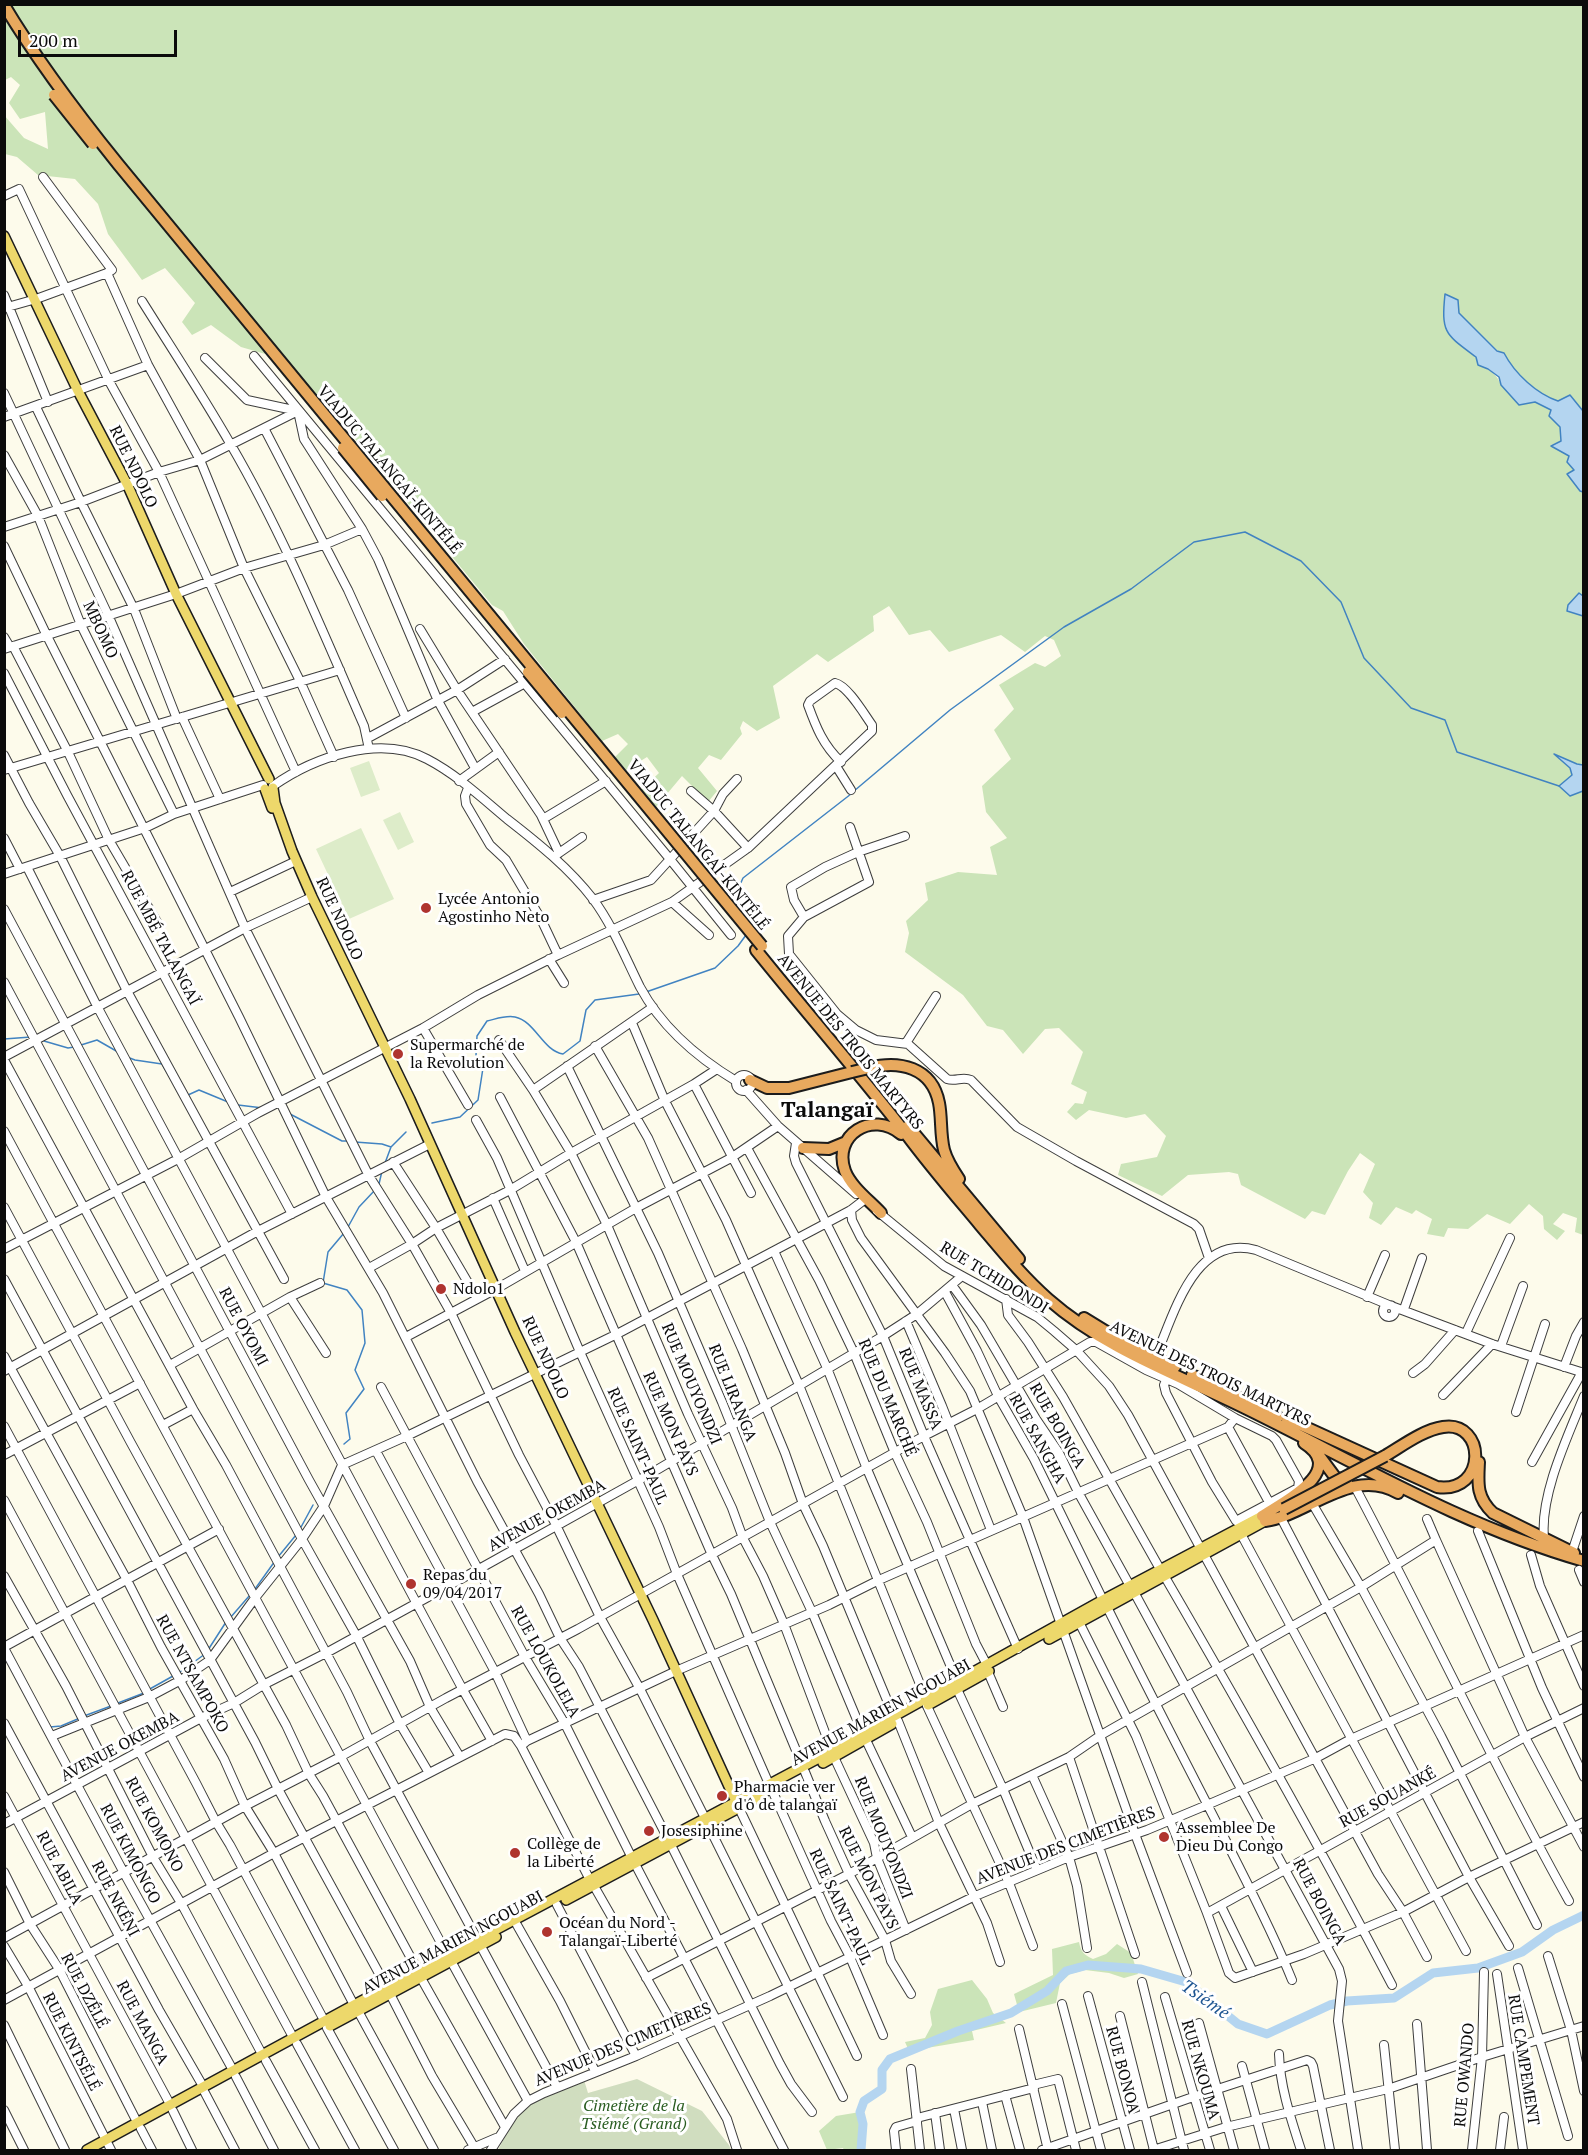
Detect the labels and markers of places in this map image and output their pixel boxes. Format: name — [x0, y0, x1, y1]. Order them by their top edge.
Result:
place label: Lycée Antonio Agostinho Neto — [438, 889, 549, 927]
marker: Lycée Antonio Agostinho Neto — [419, 901, 433, 915]
place label: Supermarché de la Revolution — [410, 1035, 525, 1073]
marker: Supermarché de la Revolution — [391, 1047, 405, 1061]
place label: Ndolo1 — [453, 1279, 505, 1299]
marker: Ndolo1 — [434, 1282, 448, 1296]
place label: Repas du 09/04/2017 — [423, 1565, 502, 1603]
marker: Repas du 09/04/2017 — [404, 1577, 418, 1591]
place label: Pharmacie ver d'ô de talangaï — [734, 1777, 837, 1815]
marker: Pharmacie ver d'ô de talangaï — [715, 1789, 729, 1803]
place label: Assemblee De Dieu Du Congo — [1176, 1818, 1283, 1856]
place label: Josesiphine — [661, 1821, 743, 1841]
marker: Josesiphine — [642, 1824, 656, 1838]
marker: Assemblee De Dieu Du Congo — [1157, 1830, 1171, 1844]
place label: Collège de la Liberté — [527, 1834, 601, 1872]
marker: Collège de la Liberté — [508, 1846, 522, 1860]
place label: Océan du Nord - Talangaï-Liberté — [559, 1913, 678, 1951]
marker: Océan du Nord - Talangaï-Liberté — [540, 1925, 554, 1939]

